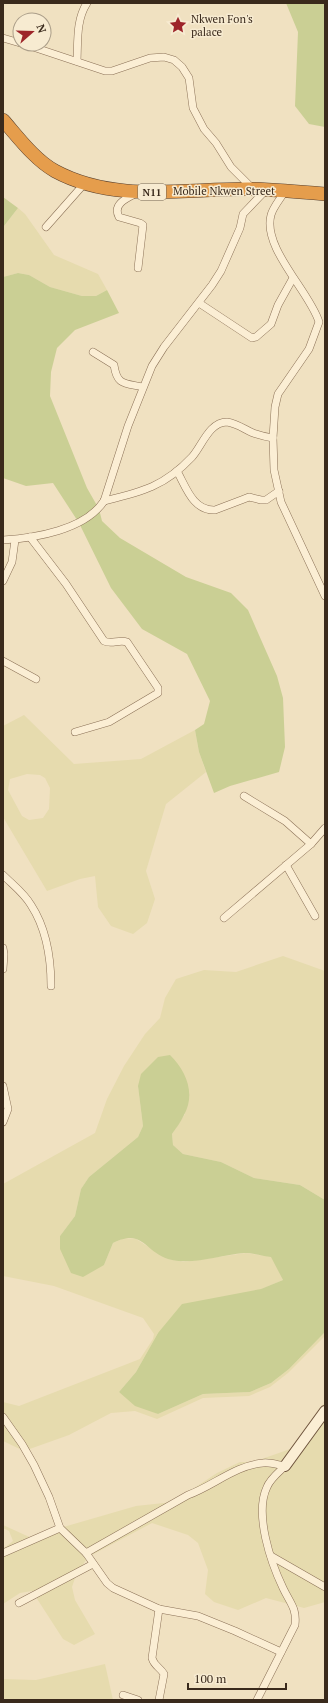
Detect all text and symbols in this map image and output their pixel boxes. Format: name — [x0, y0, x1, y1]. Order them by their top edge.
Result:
north arrow — [12, 12, 52, 52]
place label: Nkwen Fon's palace — [191, 12, 253, 39]
place icon: Nkwen Fon's palace — [168, 15, 188, 35]
text: N — [33, 22, 50, 36]
road number: N11 — [138, 184, 166, 200]
street label: Mobile Nkwen Street — [173, 184, 275, 198]
scale bar — [188, 1665, 286, 1691]
text: 100 m — [194, 1671, 227, 1686]

